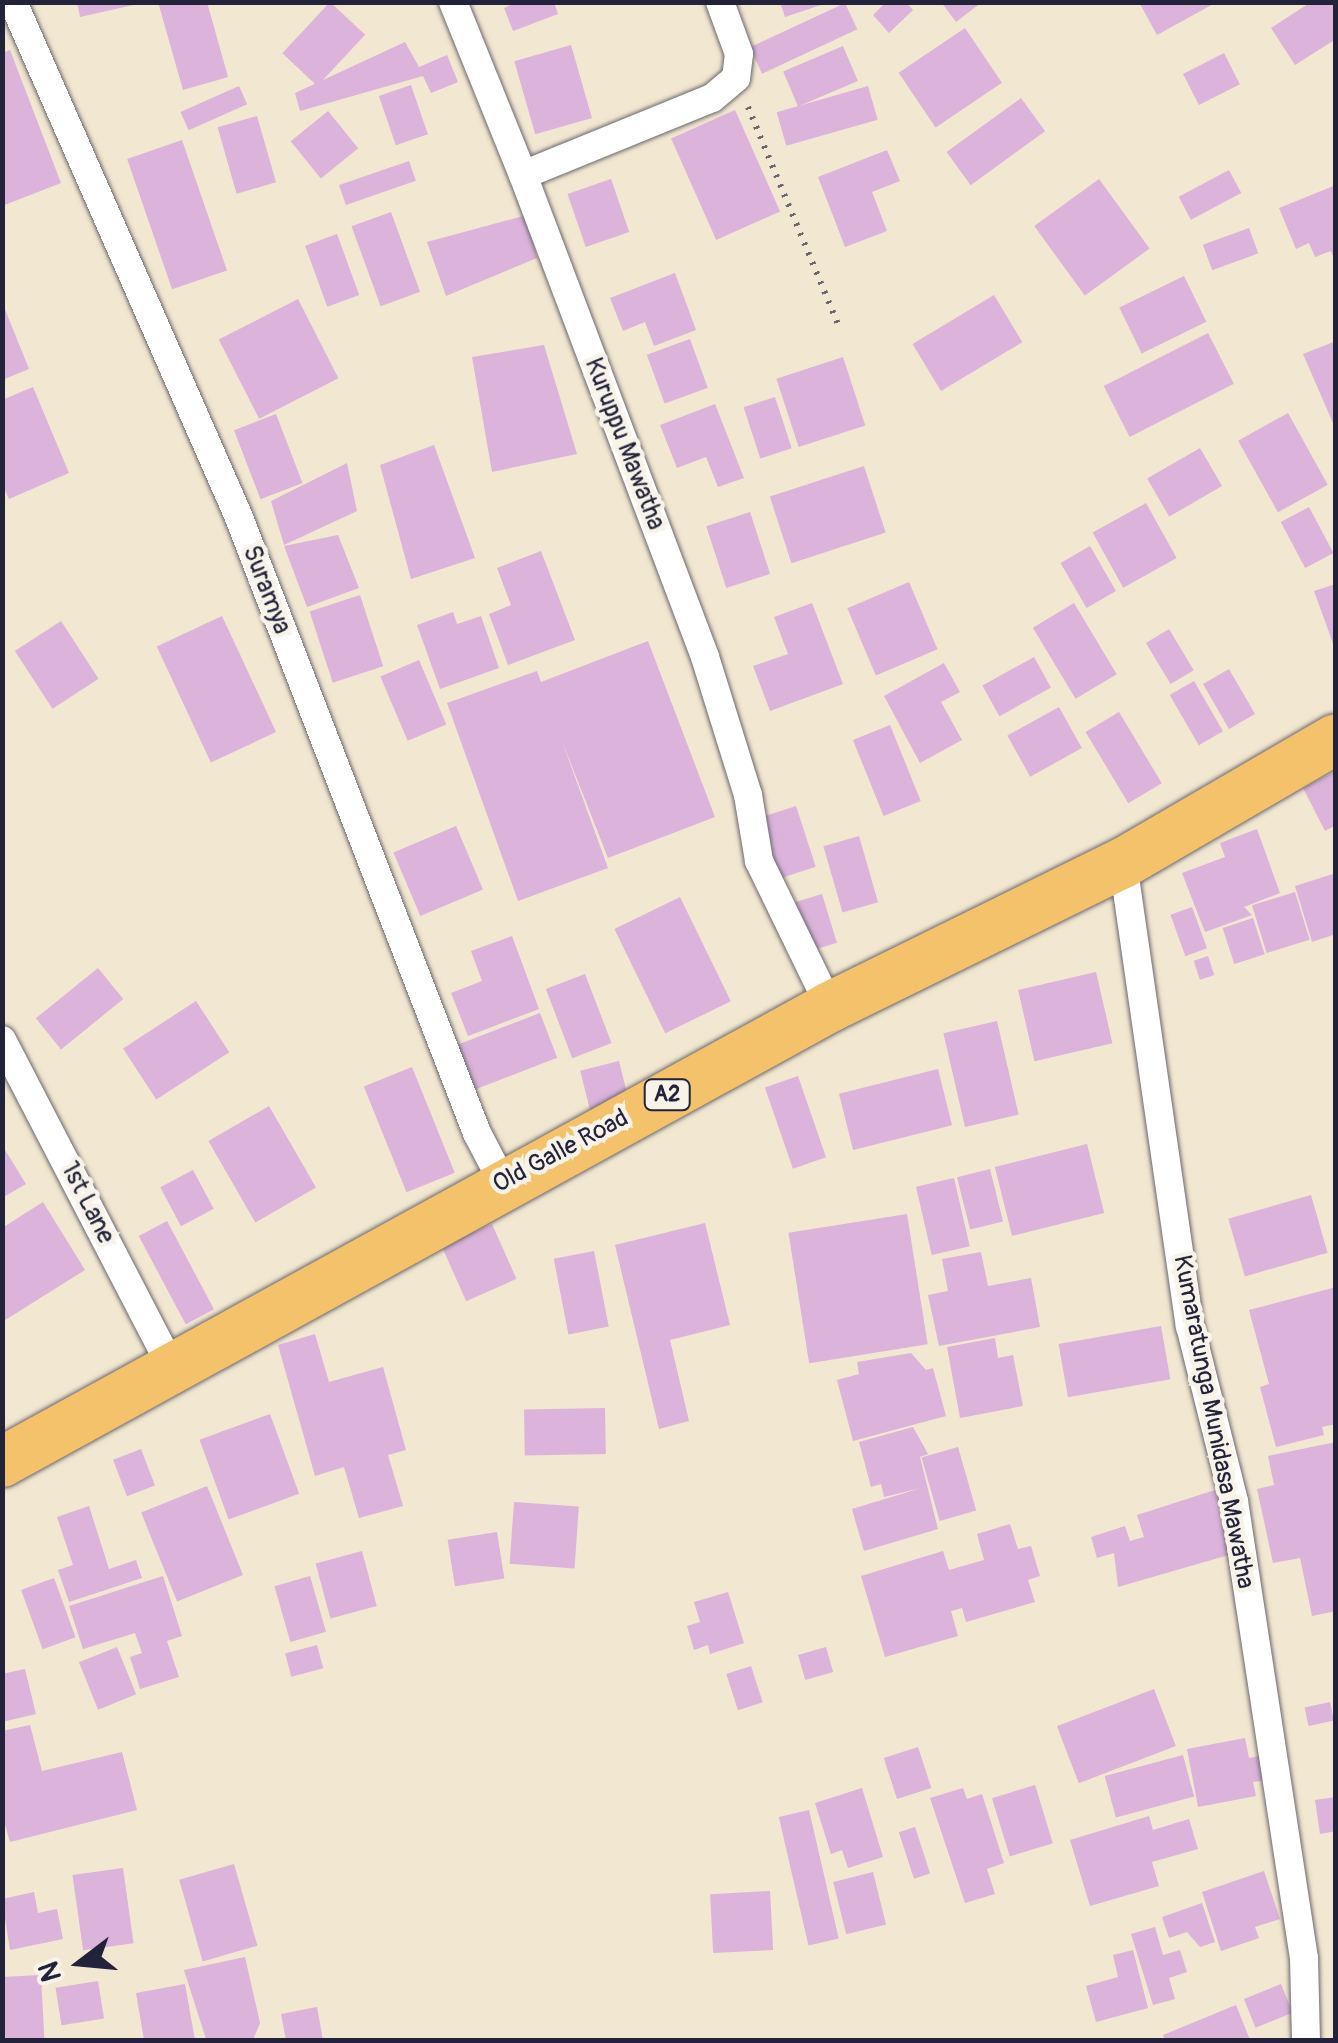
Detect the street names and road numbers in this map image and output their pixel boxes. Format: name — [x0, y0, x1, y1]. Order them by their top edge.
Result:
street label: Kuruppu Mawatha — [577, 354, 671, 534]
street label: Suramya — [235, 542, 297, 638]
road number: A2 — [642, 1078, 692, 1112]
street label: Old Galle Road — [488, 1104, 634, 1200]
street label: 1st Lane — [54, 1157, 120, 1249]
street label: Kumaratunga Munidasa Mawatha — [1166, 1253, 1260, 1591]

